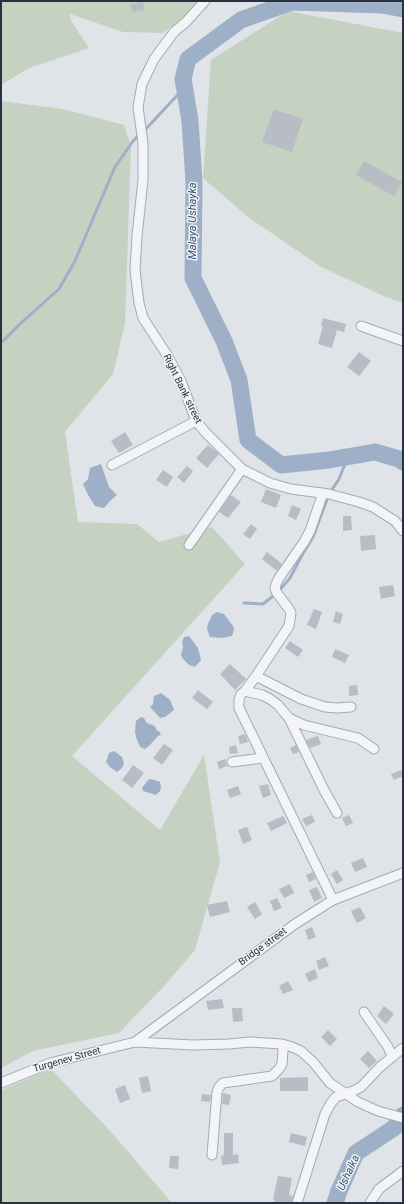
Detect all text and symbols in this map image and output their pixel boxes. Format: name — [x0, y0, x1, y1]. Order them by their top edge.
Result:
water label: Malaya Ushayka — [186, 182, 200, 260]
street label: Right Bank street — [160, 352, 204, 426]
street label: Bridge street — [237, 925, 289, 969]
street label: Turgenev Street — [32, 1045, 102, 1075]
water label: Ushaika — [335, 1153, 363, 1193]

